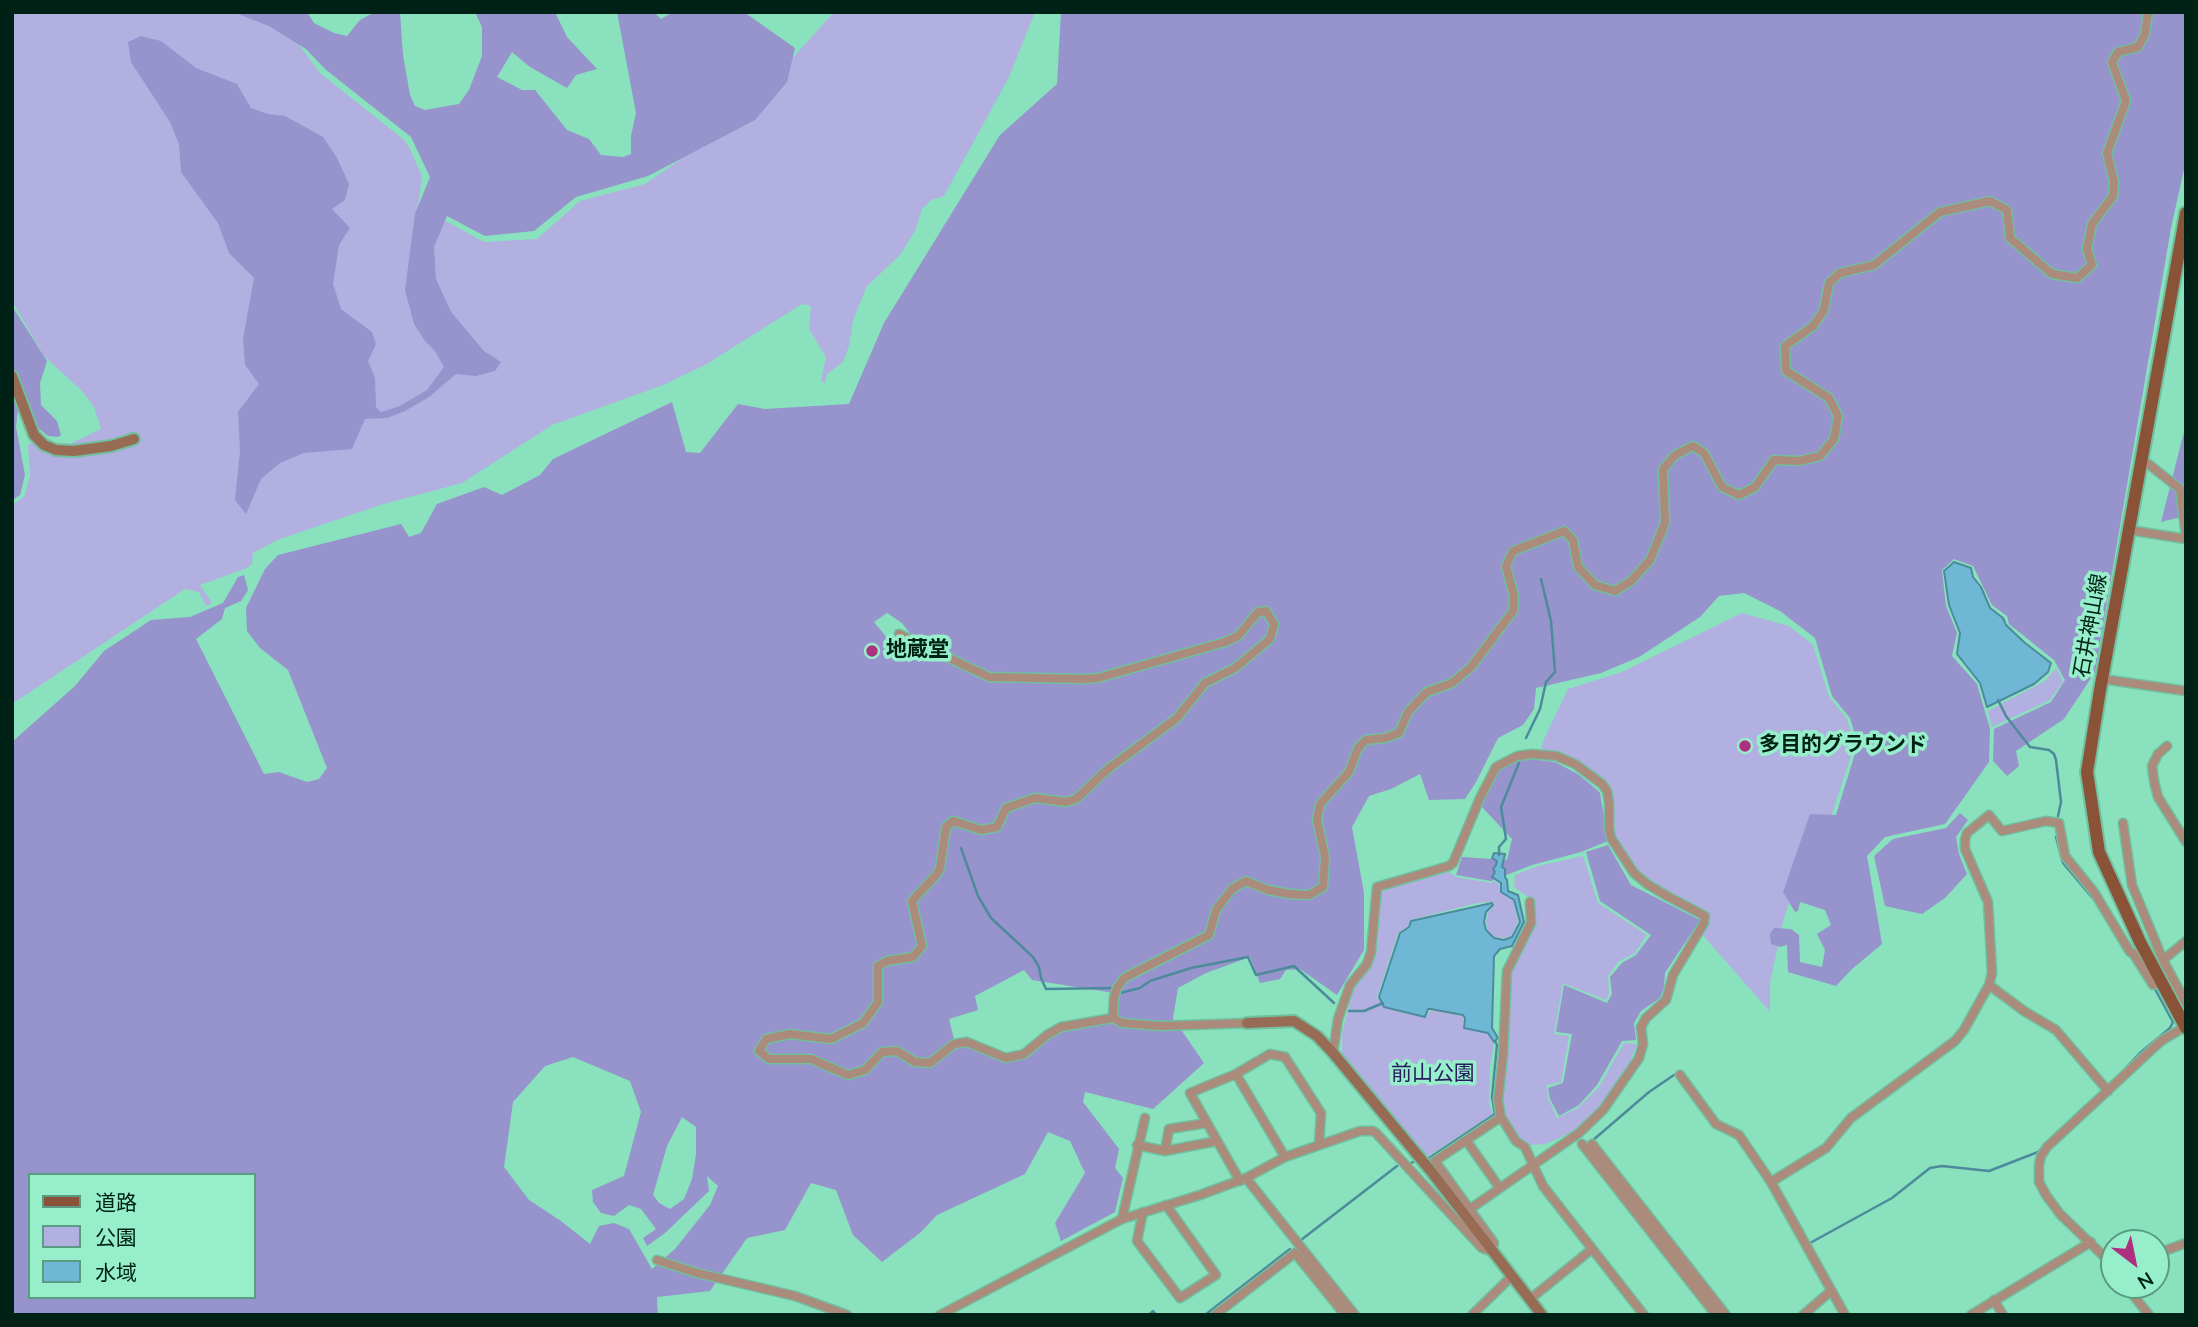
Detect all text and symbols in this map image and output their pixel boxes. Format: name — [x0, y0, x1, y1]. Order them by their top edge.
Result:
street label: 石井神山線 — [2070, 572, 2114, 680]
place label: 地蔵堂 — [886, 638, 949, 664]
marker: 地蔵堂 — [864, 643, 880, 659]
place label: 多目的グラウンド — [1759, 733, 1927, 759]
marker: 多目的グラウンド — [1737, 738, 1753, 754]
park label: 前山公園 — [1391, 1062, 1475, 1088]
legend — [28, 1173, 256, 1299]
text: 道路 — [95, 1189, 137, 1217]
text: 公園 — [95, 1224, 137, 1252]
north arrow — [2100, 1229, 2170, 1299]
text: 水域 — [95, 1259, 137, 1287]
text: N — [2132, 1265, 2158, 1295]

